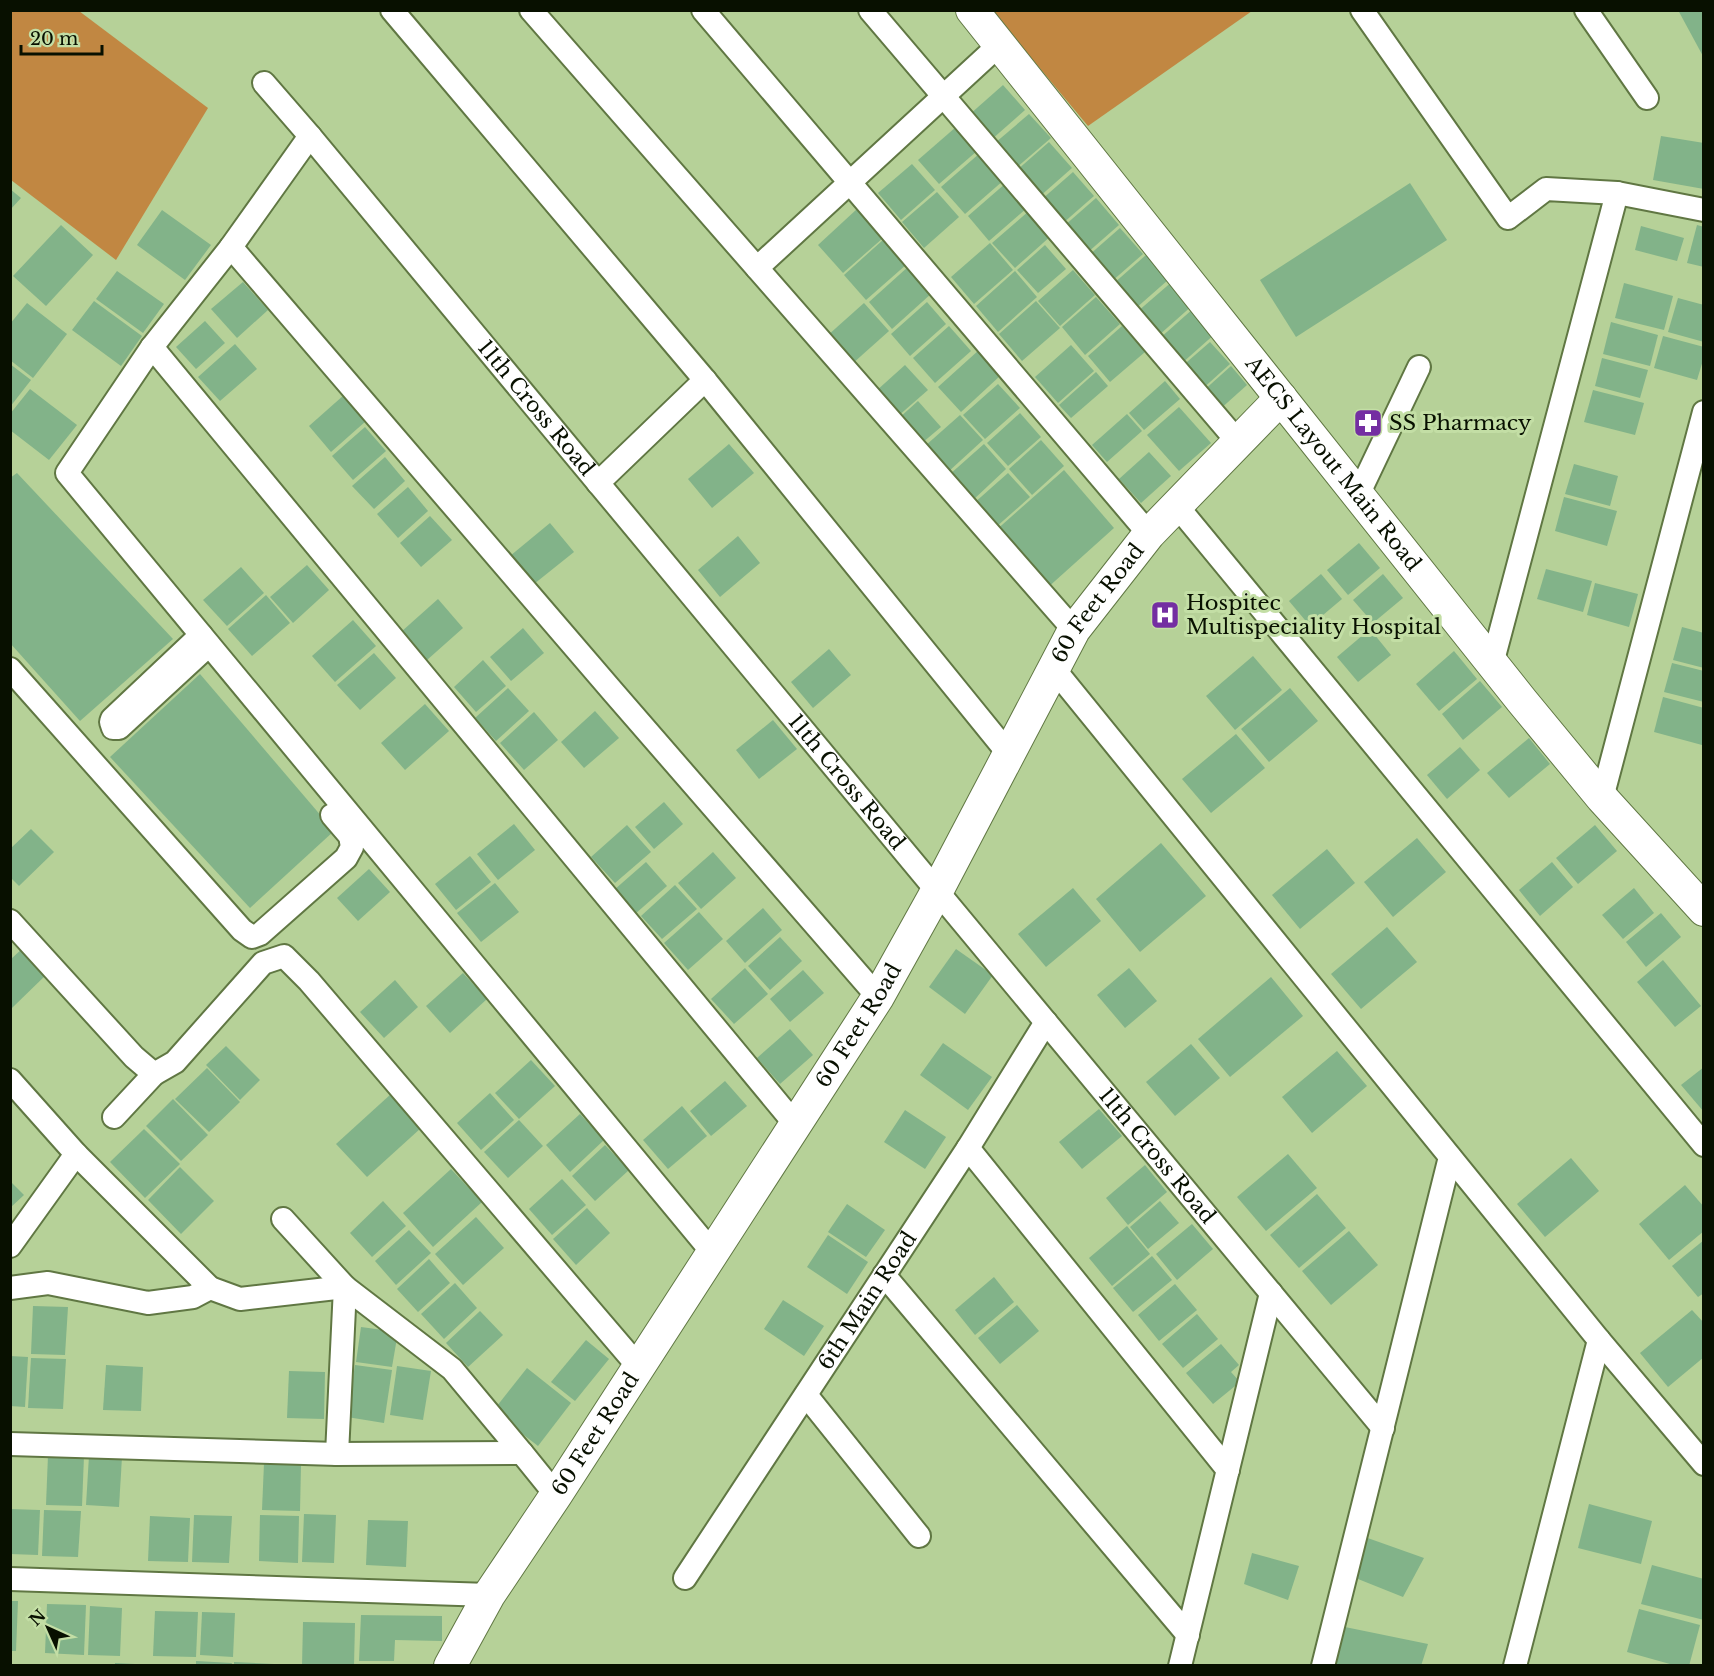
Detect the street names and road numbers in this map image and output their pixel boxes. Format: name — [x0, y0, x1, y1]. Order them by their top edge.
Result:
street label: 11th Cross Road — [472, 335, 600, 481]
street label: AECS Layout Main Road — [1239, 350, 1427, 576]
street label: 60 Feet Road — [1046, 538, 1150, 667]
street label: 11th Cross Road — [783, 709, 910, 855]
street label: 60 Feet Road — [810, 959, 907, 1092]
street label: 11th Cross Road — [1093, 1083, 1221, 1229]
street label: 6th Main Road — [813, 1227, 922, 1375]
street label: 60 Feet Road — [546, 1367, 645, 1501]

